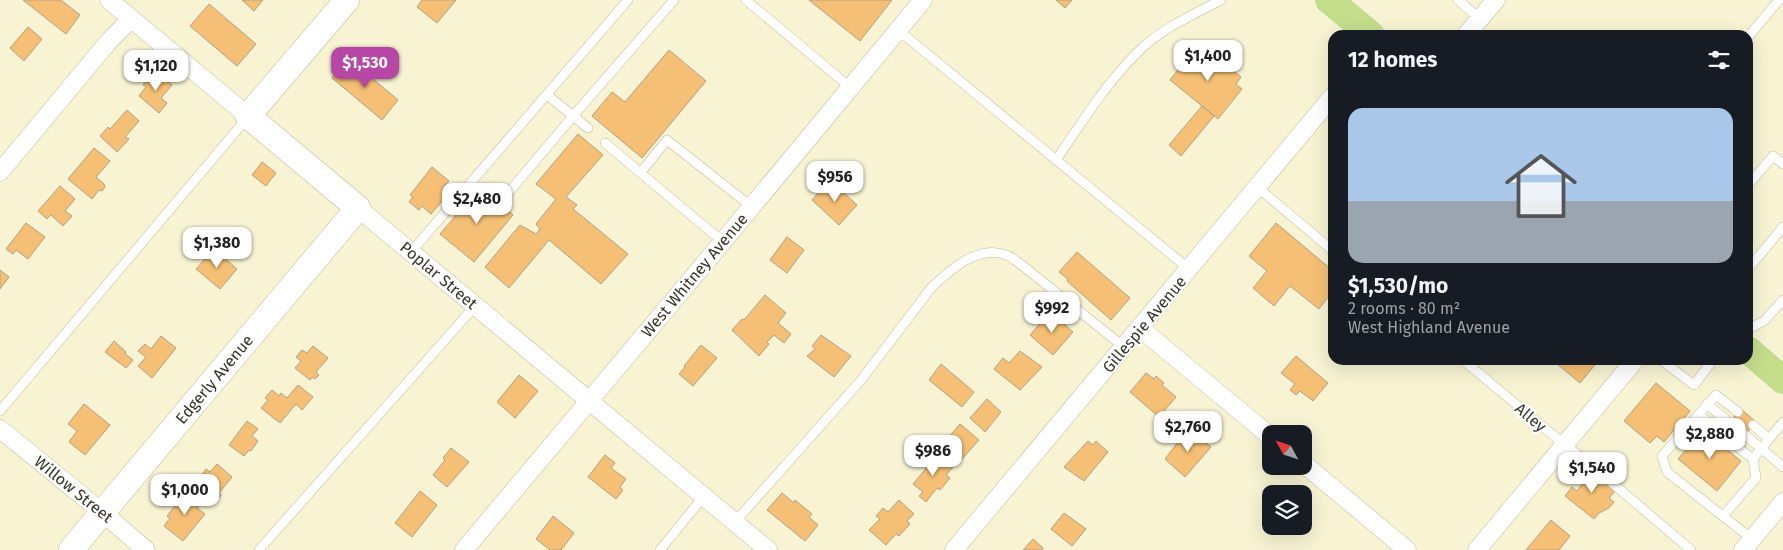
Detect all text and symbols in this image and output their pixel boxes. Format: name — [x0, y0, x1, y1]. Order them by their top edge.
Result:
pin: $1,400 — [1167, 39, 1249, 82]
pin: $1,530 — [324, 46, 406, 89]
text: $1,400 — [1185, 46, 1231, 65]
icon: filters — [1705, 46, 1733, 74]
text: 12 homes — [1348, 47, 1437, 73]
pin: $1,120 — [115, 49, 197, 92]
text: $1,530 — [342, 53, 388, 72]
text: $1,120 — [135, 56, 177, 75]
icon: home — [1496, 141, 1586, 231]
pin: $956 — [805, 160, 865, 203]
text: $956 — [817, 167, 853, 186]
pin: $2,480 — [436, 182, 518, 225]
text: $2,480 — [453, 189, 501, 208]
street label: West Whitney Avenue — [637, 210, 752, 341]
pin: $1,380 — [176, 226, 258, 269]
text: $1,380 — [194, 233, 240, 252]
street label: Poplar Street — [396, 238, 481, 313]
street label: Gillespie Avenue — [1098, 272, 1190, 376]
text: $1,530/mo — [1348, 273, 1448, 299]
pin: $992 — [1022, 292, 1082, 334]
text: $992 — [1035, 298, 1069, 317]
text: 2 rooms · 80 m² — [1348, 299, 1460, 318]
text: West Highland Avenue — [1348, 318, 1510, 337]
street label: Edgerly Avenue — [172, 331, 257, 428]
street label: Alley — [1511, 399, 1550, 436]
pin: $2,760 — [1147, 410, 1229, 453]
text: $2,760 — [1165, 417, 1211, 436]
pin: $2,880 — [1669, 418, 1751, 460]
text: $2,880 — [1686, 424, 1734, 443]
north arrow — [1262, 425, 1312, 475]
map controls — [1262, 425, 1312, 535]
pin: $986 — [903, 434, 963, 477]
text: $986 — [915, 441, 951, 460]
street label: Willow Street — [31, 452, 117, 527]
pin: $1,540 — [1551, 452, 1633, 494]
text: $1,540 — [1569, 458, 1615, 477]
pin: $1,000 — [144, 474, 226, 516]
text: $1,000 — [161, 480, 209, 499]
button: layers — [1262, 485, 1312, 535]

